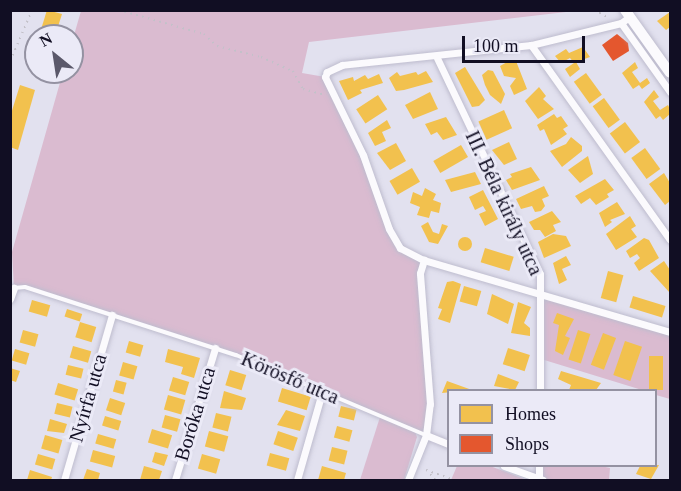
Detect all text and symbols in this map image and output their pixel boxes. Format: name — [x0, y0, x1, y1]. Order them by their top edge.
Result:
north arrow — [24, 24, 84, 84]
scale bar — [465, 24, 588, 62]
text: N — [36, 29, 55, 50]
text: 100 m — [473, 36, 519, 56]
street label: III. Béla király utca — [460, 127, 548, 279]
street label: Körösfő utca — [238, 347, 342, 409]
street label: Nyírfa utca — [64, 351, 112, 445]
street label: Boróka utca — [169, 364, 221, 464]
legend — [447, 389, 657, 467]
text: Homes — [505, 404, 556, 424]
text: Shops — [505, 434, 549, 454]

